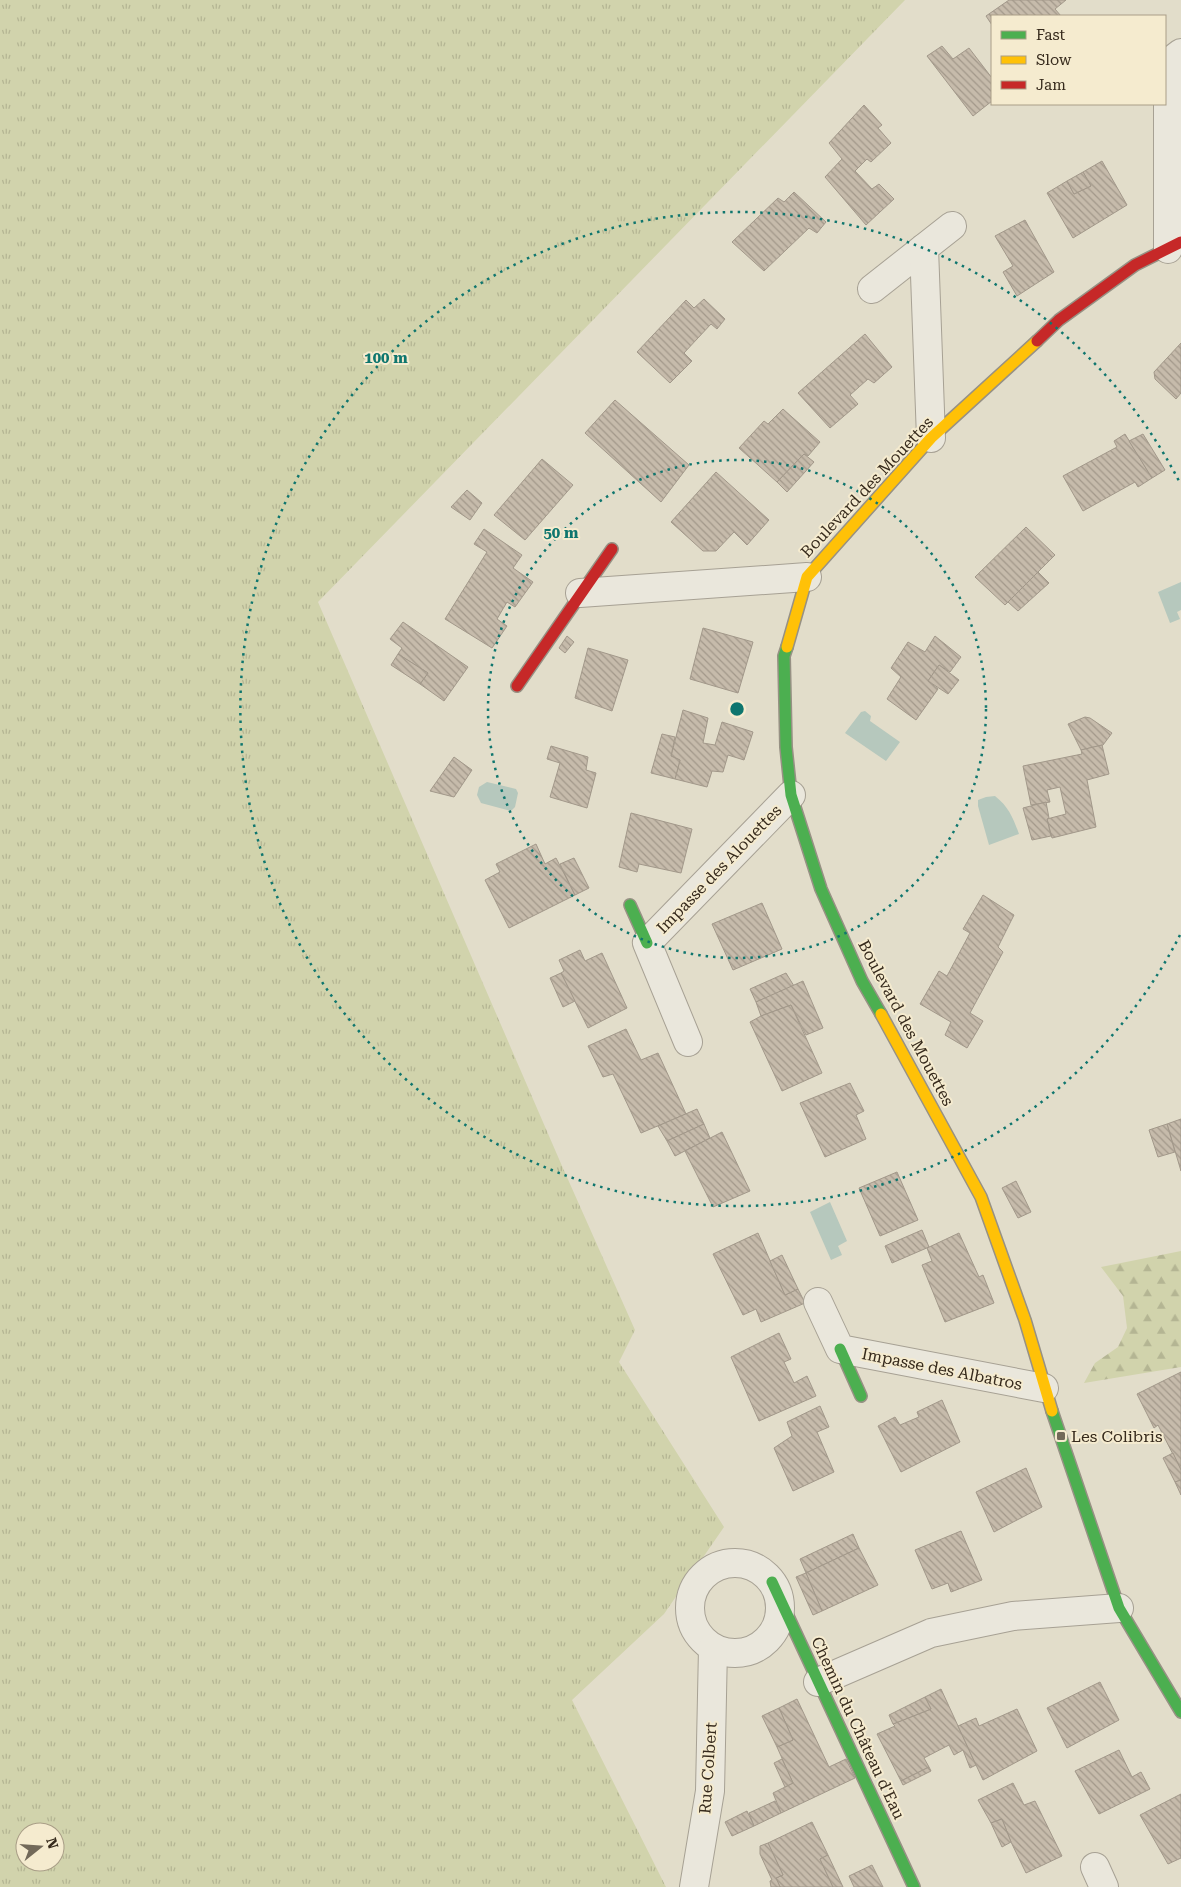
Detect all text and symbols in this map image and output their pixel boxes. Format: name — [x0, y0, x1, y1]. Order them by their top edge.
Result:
legend — [991, 15, 1166, 105]
text: Fast — [1036, 26, 1066, 44]
text: Slow — [1036, 51, 1072, 69]
text: Jam — [1036, 76, 1066, 94]
text: 100 m — [364, 349, 408, 367]
street label: Boulevard des Mouettes — [797, 413, 937, 561]
text: 50 m — [543, 524, 579, 542]
centre of rings — [728, 700, 746, 718]
street label: Impasse des Alouettes — [653, 800, 786, 937]
street label: Boulevard des Mouettes — [854, 937, 958, 1110]
street label: Impasse des Albatros — [860, 1344, 1024, 1394]
place label: Les Colibris — [1071, 1427, 1163, 1446]
marker: Les Colibris — [1055, 1430, 1067, 1442]
street label: Chemin du Château d'Eau — [807, 1634, 909, 1822]
street label: Rue Colbert — [695, 1722, 721, 1814]
north arrow — [15, 1822, 65, 1872]
text: N — [43, 1836, 62, 1851]

